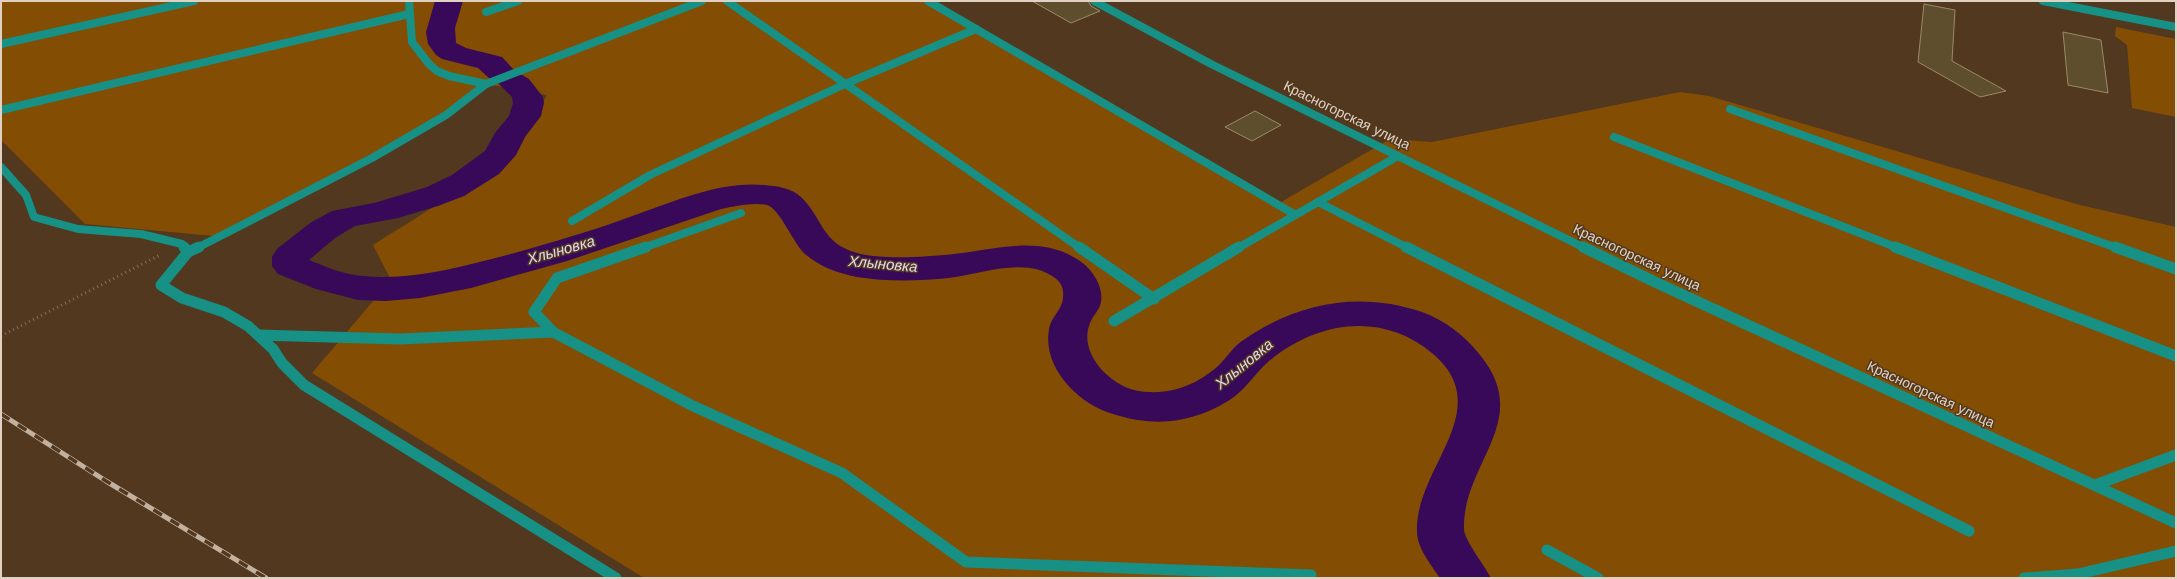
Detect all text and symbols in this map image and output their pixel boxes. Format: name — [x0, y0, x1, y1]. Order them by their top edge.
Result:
street label: Красногорская улица — [1281, 77, 1413, 153]
street label: Красногорская улица — [1571, 220, 1703, 294]
water label: Хлыновка — [524, 232, 597, 268]
water label: Хлыновка — [847, 252, 918, 276]
water label: Хлыновка — [1211, 335, 1277, 393]
street label: Красногорская улица — [1865, 357, 1997, 431]

